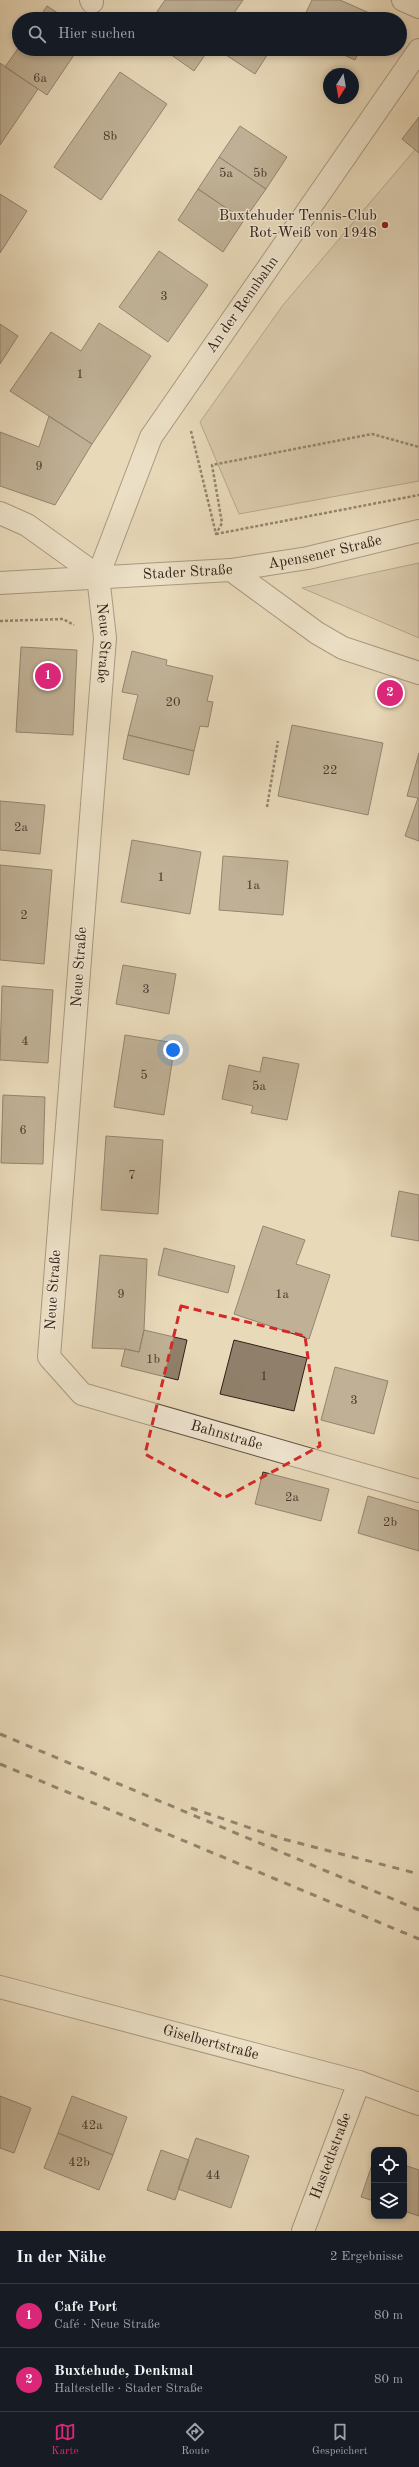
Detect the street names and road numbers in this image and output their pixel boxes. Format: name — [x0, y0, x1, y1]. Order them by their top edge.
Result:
street label: An der Rennbahn — [204, 254, 282, 356]
street label: Apensener Straße — [267, 533, 383, 572]
street label: Stader Straße — [142, 562, 233, 582]
street label: Neue Straße — [94, 602, 113, 684]
street label: Neue Straße — [70, 926, 90, 1008]
street label: Neue Straße — [44, 1249, 64, 1331]
street label: Bahnstraße — [189, 1418, 264, 1453]
street label: Giselbertstraße — [161, 2023, 260, 2063]
street label: Hastedtstraße — [308, 2111, 354, 2201]

